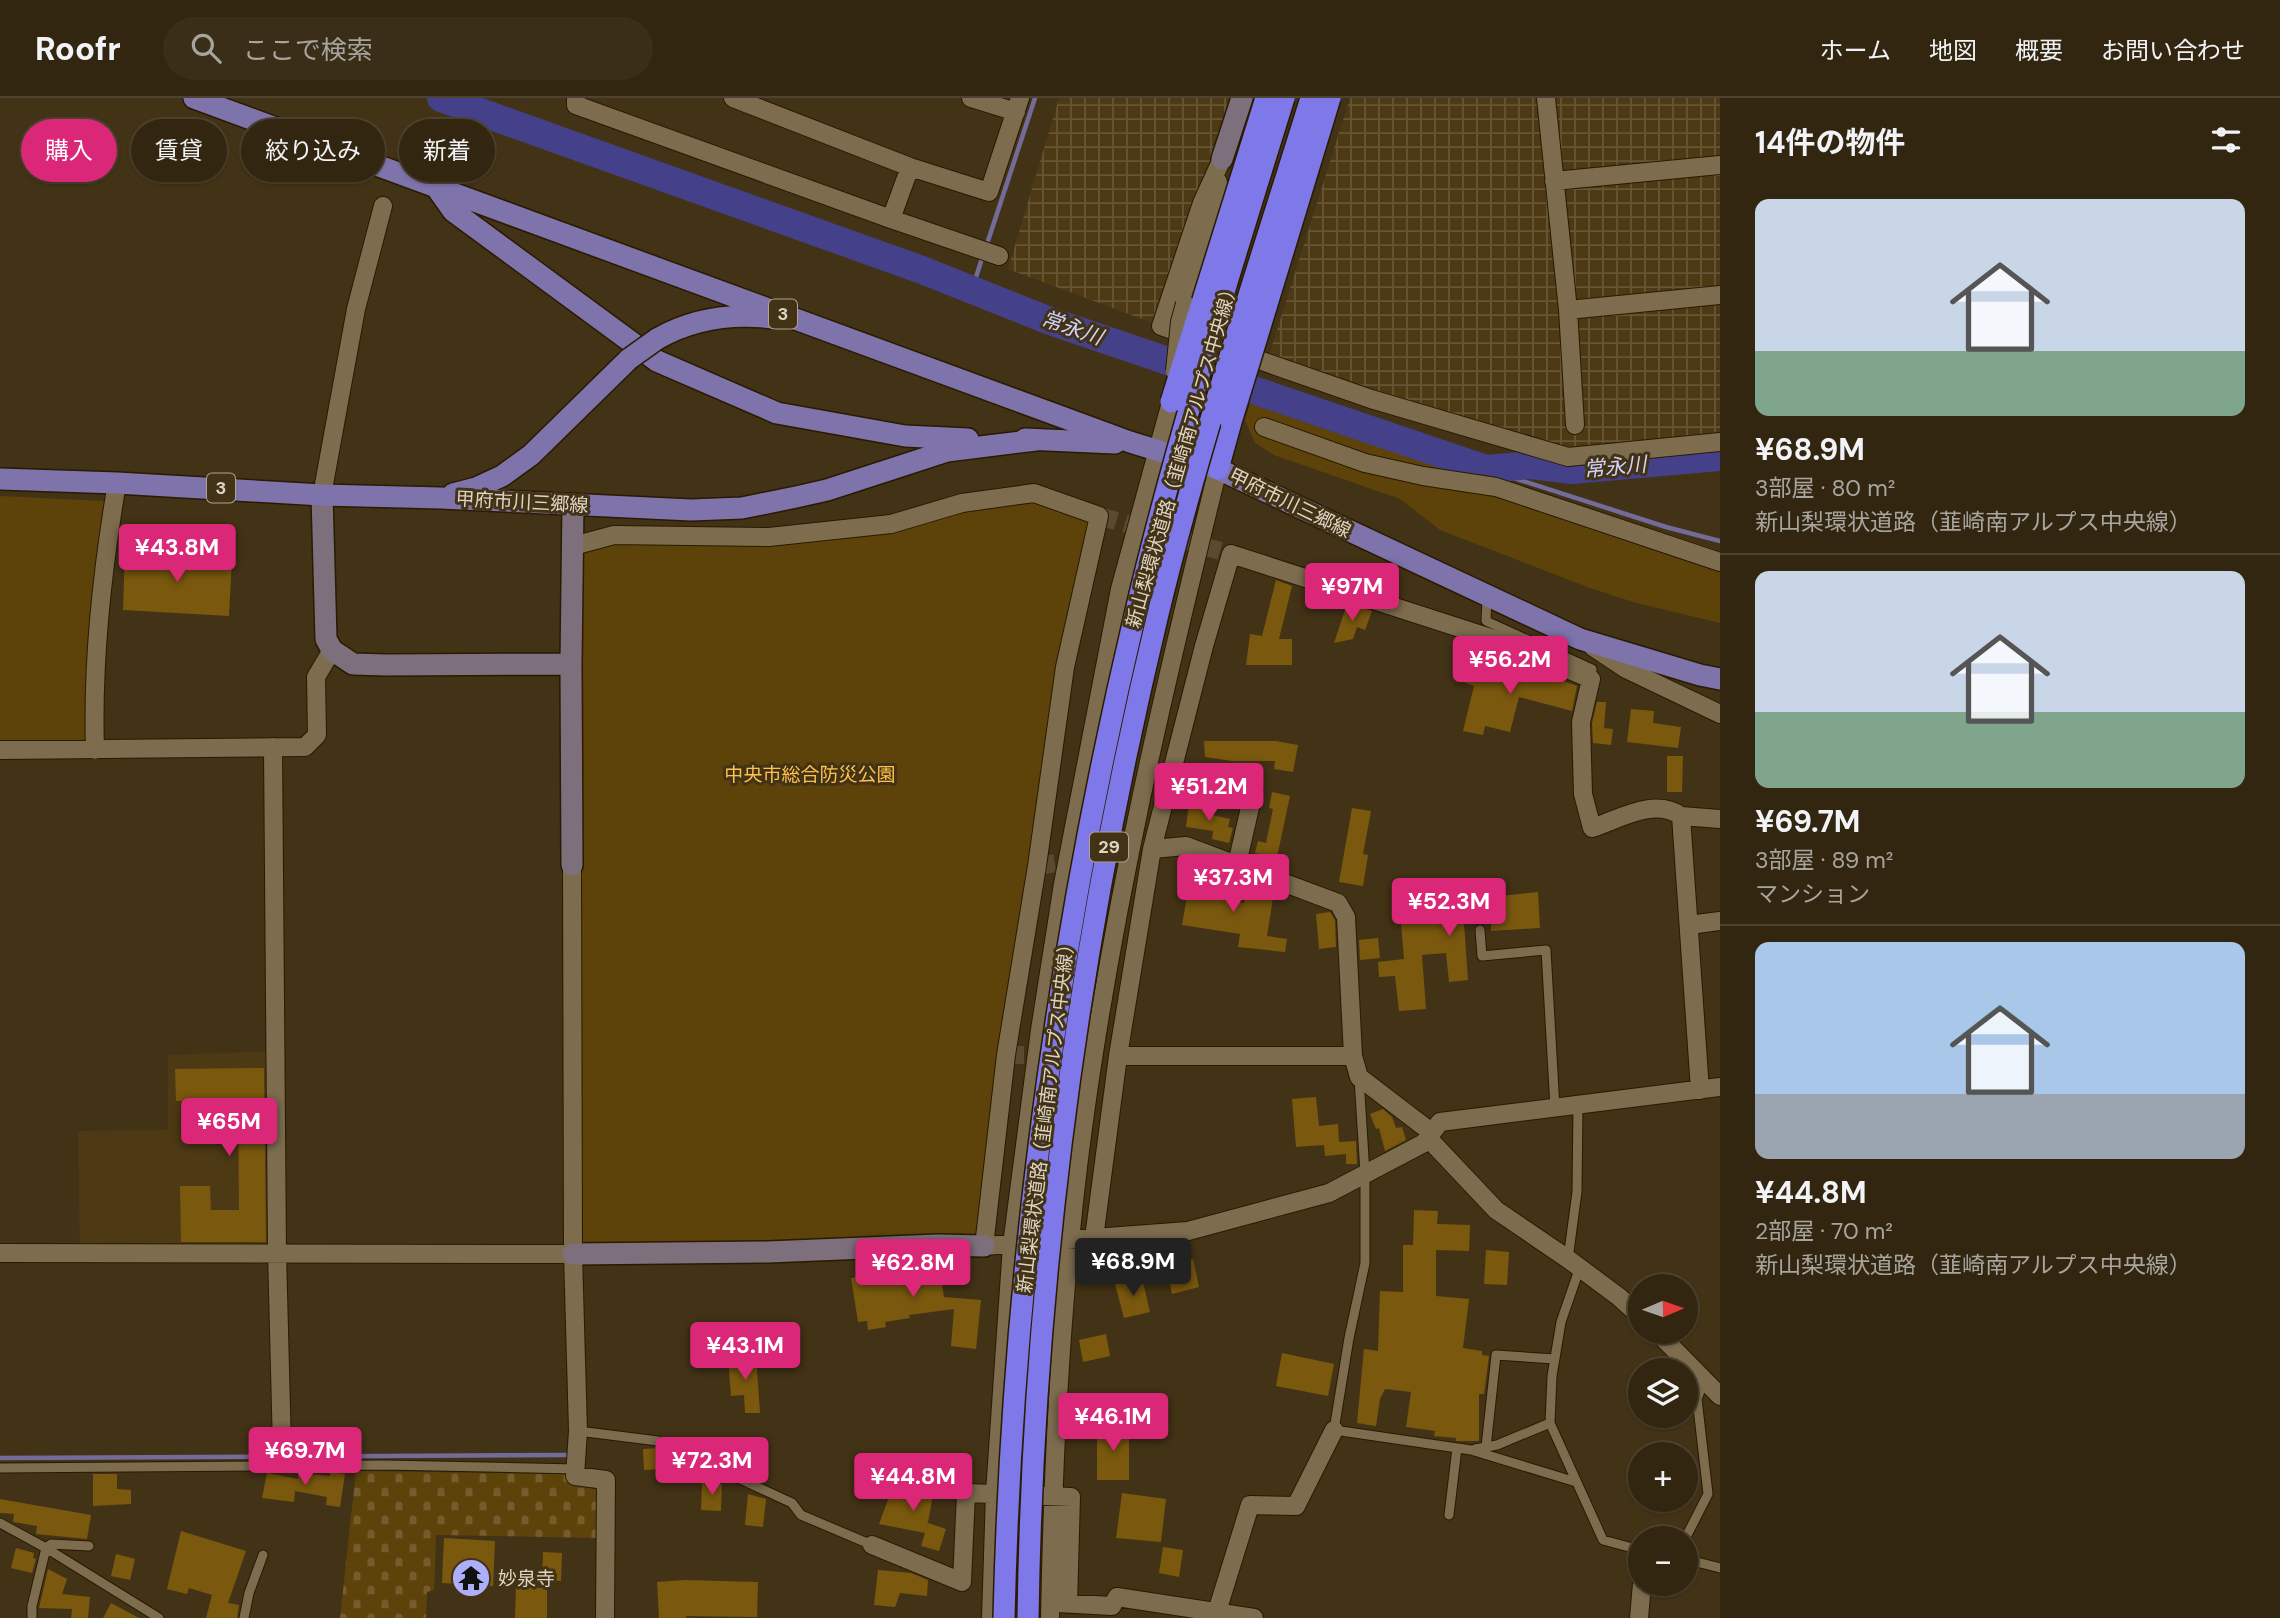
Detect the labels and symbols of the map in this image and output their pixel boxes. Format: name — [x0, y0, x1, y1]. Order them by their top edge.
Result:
street label: 新山梨環状道路（韮崎南アルプス中央線） — [1120, 277, 1244, 631]
road number: 3 — [769, 300, 797, 328]
water label: 常永川 — [1038, 305, 1108, 352]
water label: 常永川 — [1582, 450, 1650, 484]
street label: 甲府市川三郷線 — [1225, 463, 1355, 543]
road number: 3 — [207, 474, 235, 502]
street label: 甲府市川三郷線 — [455, 486, 589, 518]
pin: ¥43.8M — [120, 524, 234, 584]
pin: ¥97M — [1311, 564, 1393, 623]
pin: ¥56.2M — [1453, 636, 1567, 696]
park label: 中央市総合防災公園 — [724, 762, 896, 787]
pin: ¥51.2M — [1152, 764, 1266, 823]
road number: 29 — [1090, 832, 1128, 862]
pin: ¥37.3M — [1176, 854, 1290, 914]
pin: ¥52.3M — [1392, 878, 1506, 938]
street label: 新山梨環状道路（韮崎南アルプス中央線） — [1012, 933, 1080, 1295]
pin: ¥65M — [188, 1098, 270, 1158]
pin: ¥68.9M — [1076, 1238, 1190, 1298]
pin: ¥62.8M — [856, 1240, 970, 1299]
north arrow — [1628, 1274, 1698, 1344]
pin: ¥43.1M — [688, 1322, 802, 1382]
pin: ¥46.1M — [1056, 1394, 1170, 1453]
pin: ¥69.7M — [248, 1428, 362, 1487]
pin: ¥72.3M — [655, 1438, 769, 1497]
pin: ¥44.8M — [856, 1454, 970, 1513]
temple icon: 妙泉寺 — [450, 1557, 492, 1599]
place label: 妙泉寺 — [498, 1566, 555, 1591]

